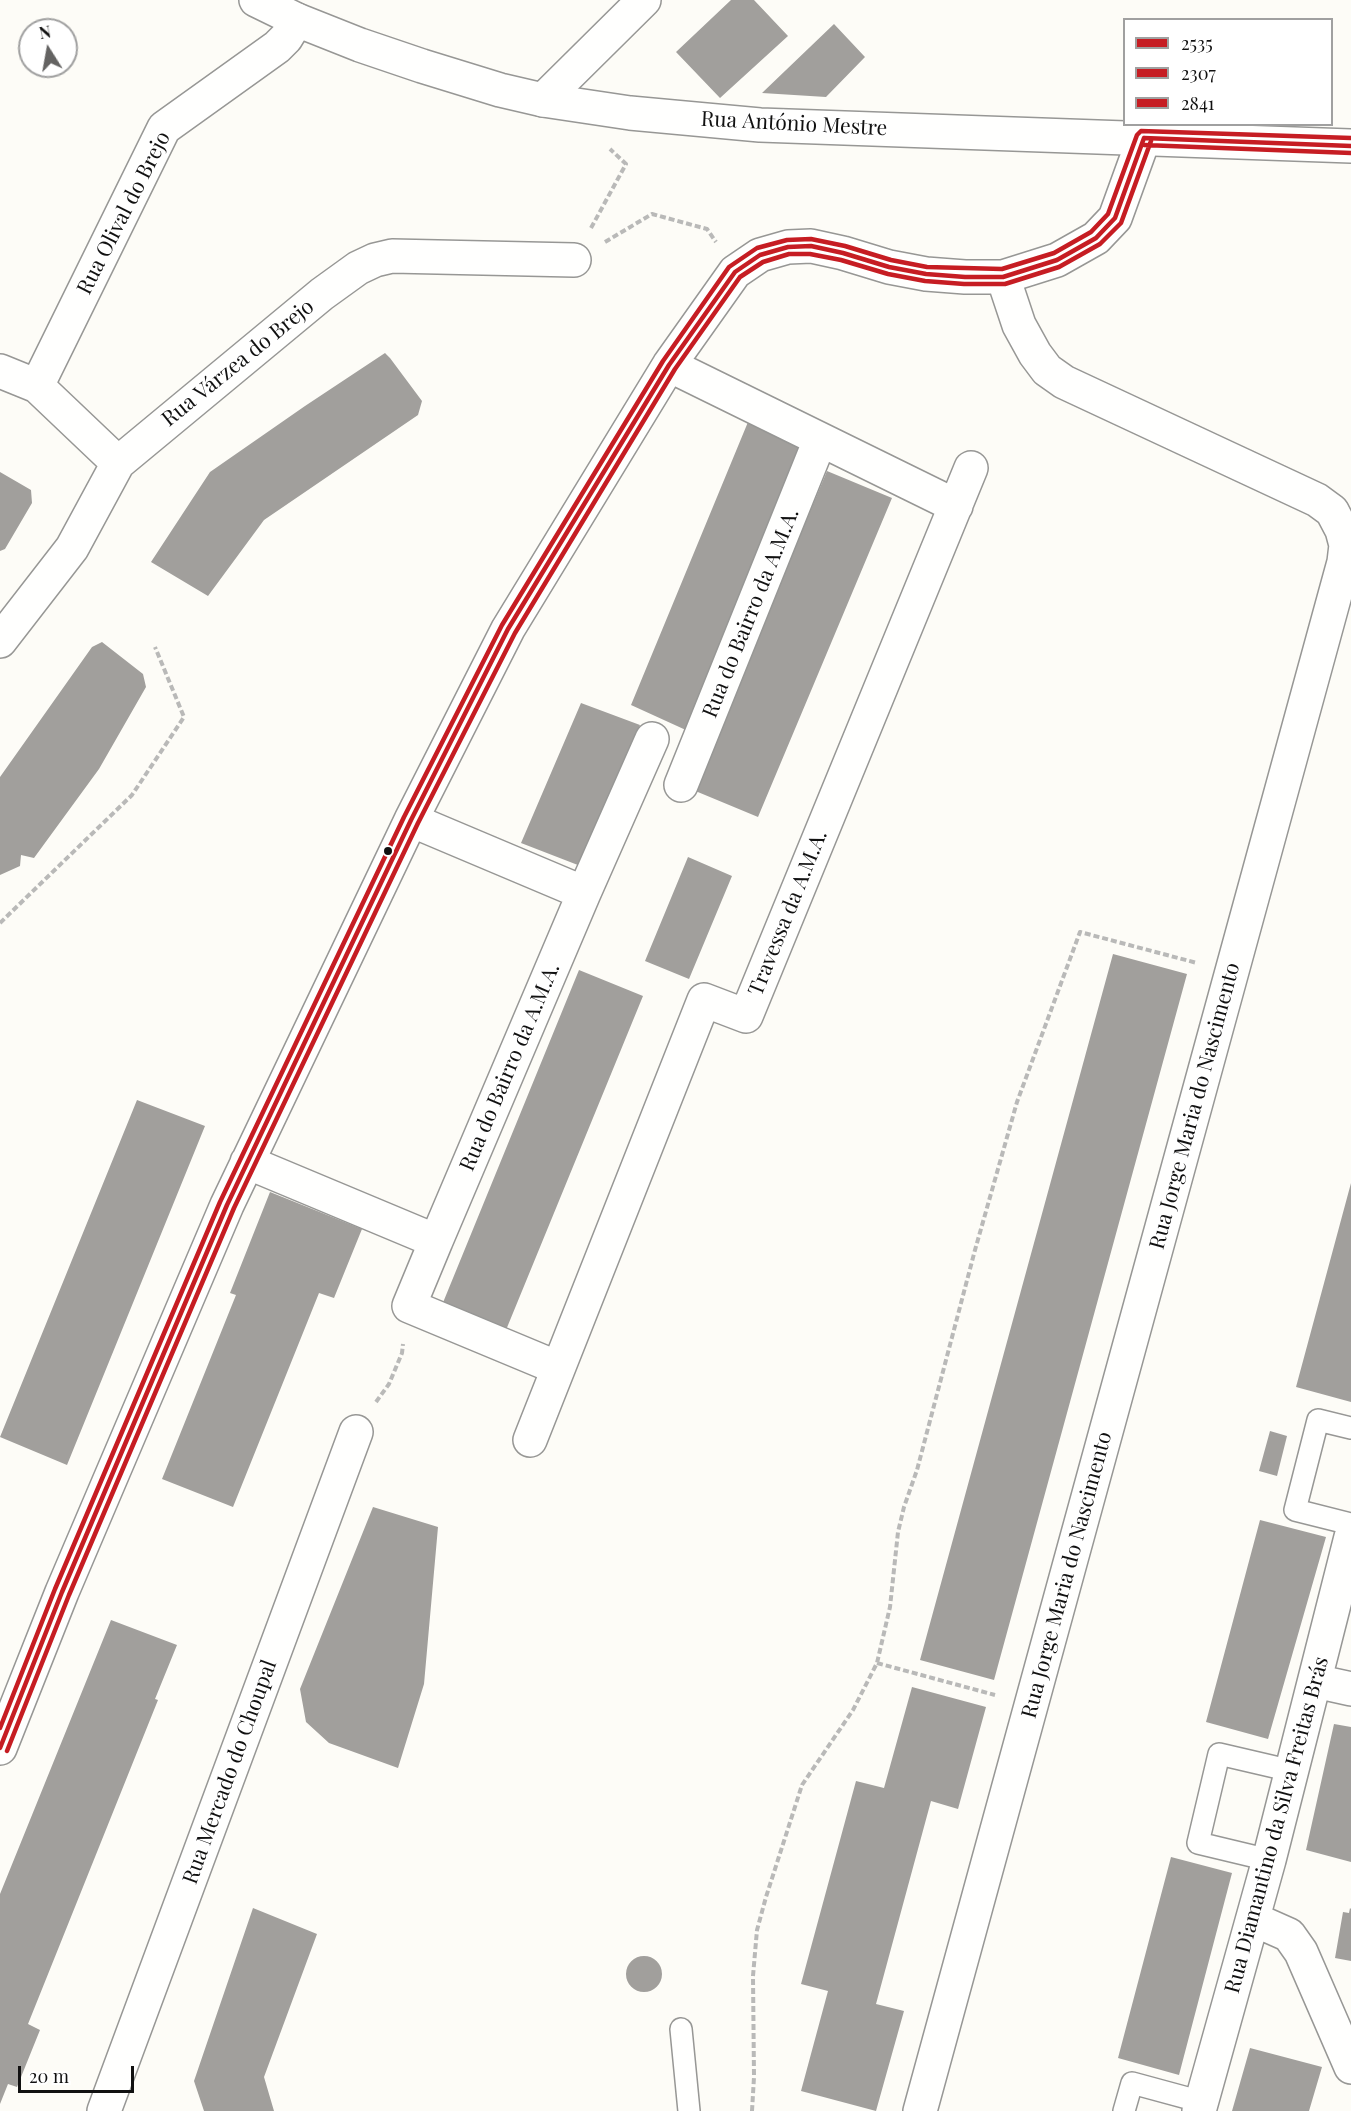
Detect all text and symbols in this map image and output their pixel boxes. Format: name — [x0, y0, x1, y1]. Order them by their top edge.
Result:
north arrow — [18, 18, 78, 78]
legend — [1123, 18, 1333, 126]
text: N — [37, 20, 53, 43]
text: 2535 — [1181, 31, 1213, 55]
text: 2307 — [1181, 61, 1216, 85]
text: 2841 — [1181, 91, 1215, 115]
street label: Rua António Mestre — [700, 107, 888, 141]
street label: Rua Olival do Brejo — [72, 127, 176, 299]
street label: Rua Várzea do Brejo — [157, 294, 319, 432]
street label: Rua do Bairro da A.M.A. — [697, 505, 805, 721]
street label: Travessa da A.M.A. — [743, 826, 833, 1000]
unlabelled marker — [382, 845, 394, 857]
street label: Rua do Bairro da A.M.A. — [455, 959, 565, 1175]
street label: Rua Jorge Maria do Nascimento — [1145, 960, 1245, 1252]
street label: Rua Jorge Maria do Nascimento — [1017, 1429, 1117, 1721]
street label: Rua Diamantino da Silva Freitas Brás — [1220, 1654, 1334, 1996]
street label: Rua Mercado do Choupal — [178, 1656, 282, 1888]
scale bar — [21, 2054, 136, 2092]
text: 20 m — [29, 2064, 69, 2088]

